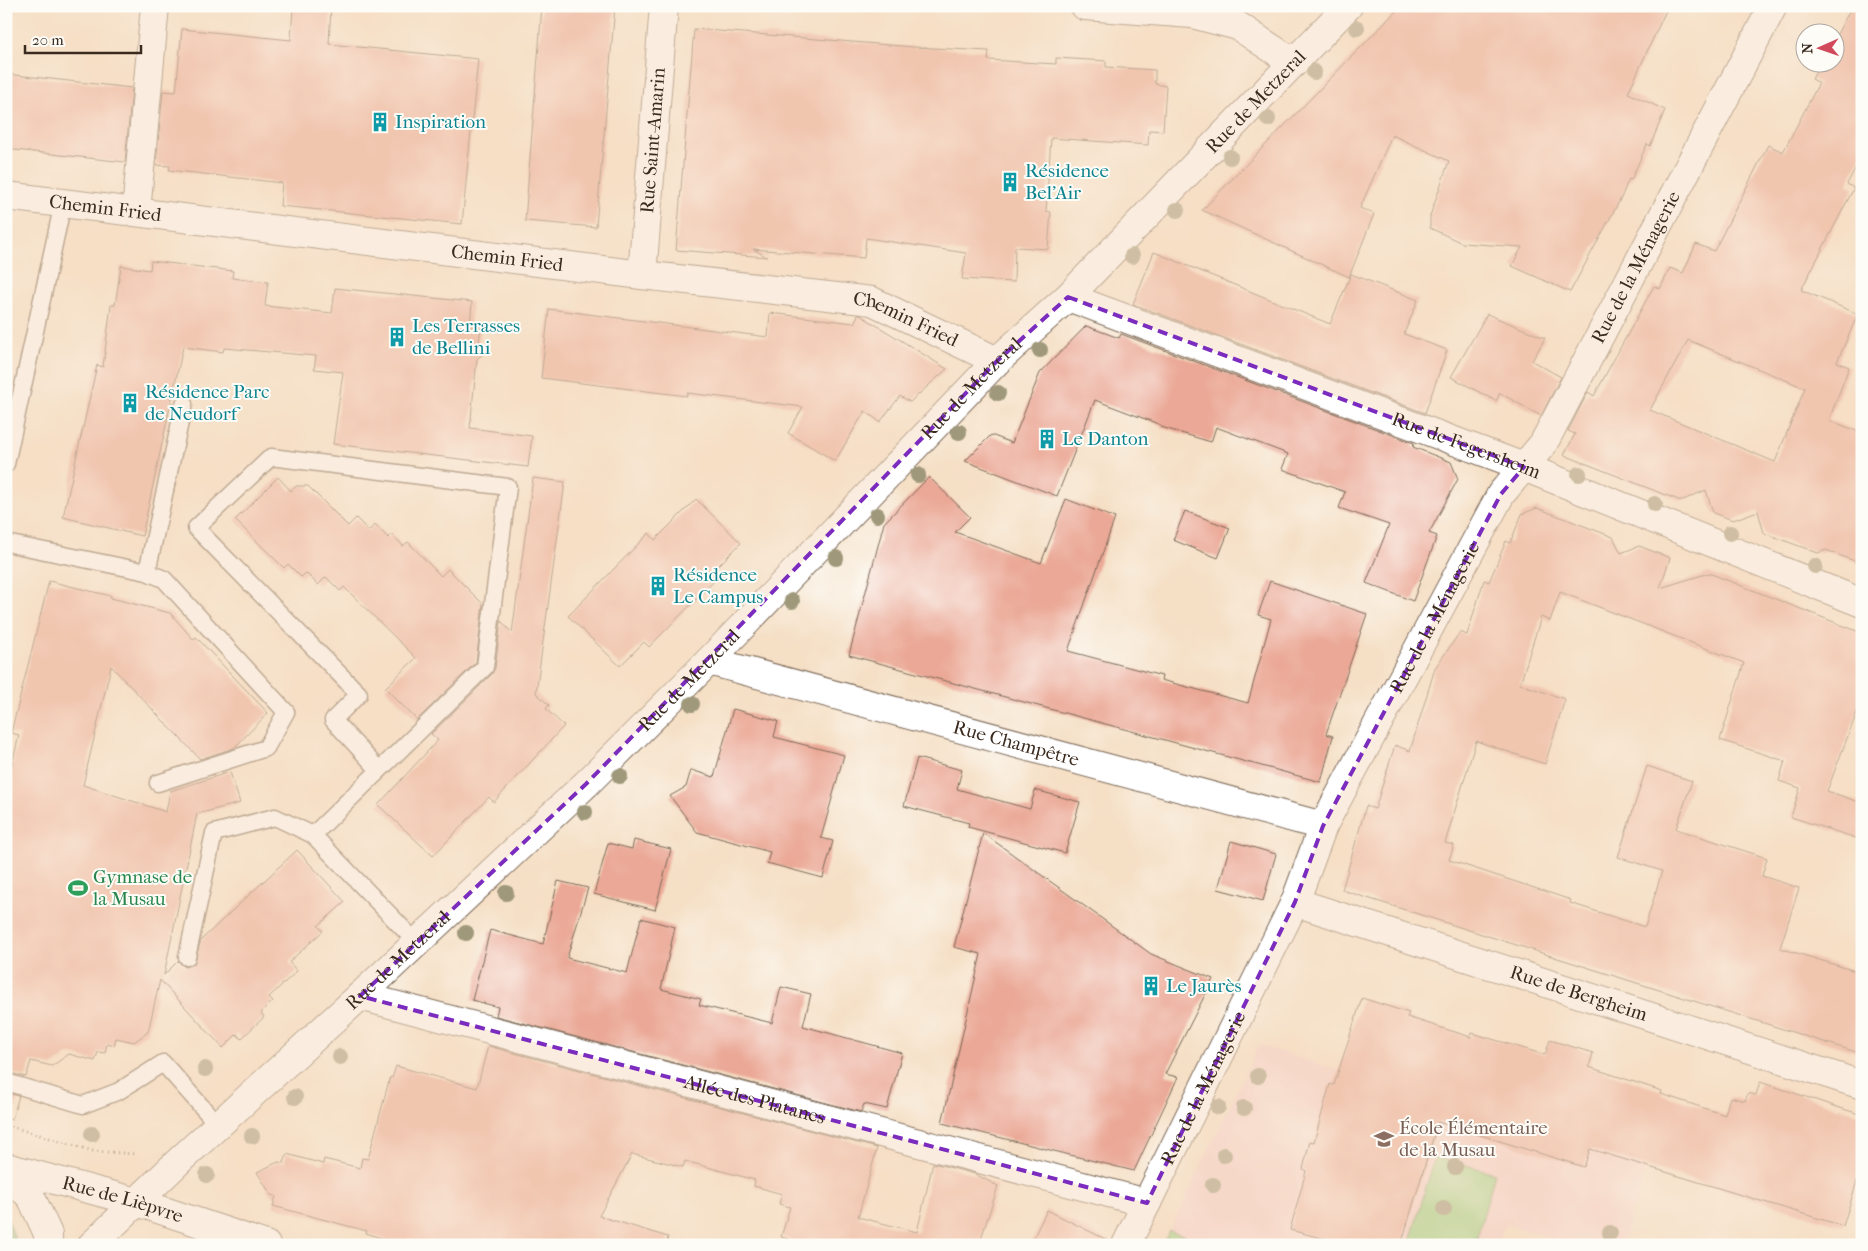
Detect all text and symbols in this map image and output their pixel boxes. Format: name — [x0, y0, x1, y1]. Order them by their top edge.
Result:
scale bar — [25, 22, 141, 54]
north arrow — [1796, 22, 1846, 72]
text: 20 m — [32, 31, 64, 49]
text: N — [1799, 42, 1816, 54]
street label: Rue de Metzeral — [1201, 46, 1310, 158]
street label: Rue Saint-Amarin — [636, 67, 670, 214]
building icon: Inspiration — [369, 111, 391, 133]
place label: Inspiration — [395, 111, 486, 133]
place label: Résidence Bel'Air — [1025, 160, 1109, 204]
building icon: Résidence Bel'Air — [999, 171, 1021, 193]
street label: Rue de la Ménagerie — [1587, 188, 1685, 347]
street label: Chemin Fried — [48, 190, 163, 226]
street label: Chemin Fried — [450, 240, 565, 276]
street label: Chemin Fried — [852, 288, 962, 352]
place label: Les Terrasses de Bellini — [412, 315, 520, 359]
building icon: Les Terrasses de Bellini — [386, 326, 408, 348]
street label: Rue de Metzeral — [916, 333, 1027, 444]
place label: Résidence Parc de Neudorf — [145, 381, 269, 425]
building icon: Résidence Parc de Neudorf — [119, 392, 141, 414]
street label: Rue de Fegersheim — [1389, 408, 1544, 484]
building icon: Le Danton — [1036, 428, 1058, 450]
place label: Le Danton — [1062, 428, 1149, 450]
street label: Rue de la Ménagerie — [1385, 538, 1484, 697]
place label: Résidence Le Campus — [673, 564, 763, 608]
building icon: Résidence Le Campus — [647, 575, 669, 597]
street label: Rue de Metzeral — [634, 625, 744, 736]
street label: Rue Champêtre — [951, 716, 1082, 771]
place label: Gymnase de la Musau — [92, 866, 192, 910]
sports icon: Gymnase de la Musau — [67, 877, 89, 899]
street label: Rue de Metzeral — [341, 906, 455, 1014]
street label: Rue de Bergheim — [1507, 961, 1650, 1026]
building icon: Le Jaurès — [1140, 975, 1162, 997]
place label: Le Jaurès — [1166, 975, 1242, 997]
street label: Rue de la Ménagerie — [1156, 1008, 1250, 1168]
street label: Allée des Platanes — [681, 1070, 827, 1129]
place label: École Élémentaire de la Musau — [1399, 1117, 1548, 1161]
school or university icon: École Élémentaire de la Musau — [1373, 1128, 1395, 1150]
street label: Rue de Lièpvre — [60, 1172, 186, 1228]

